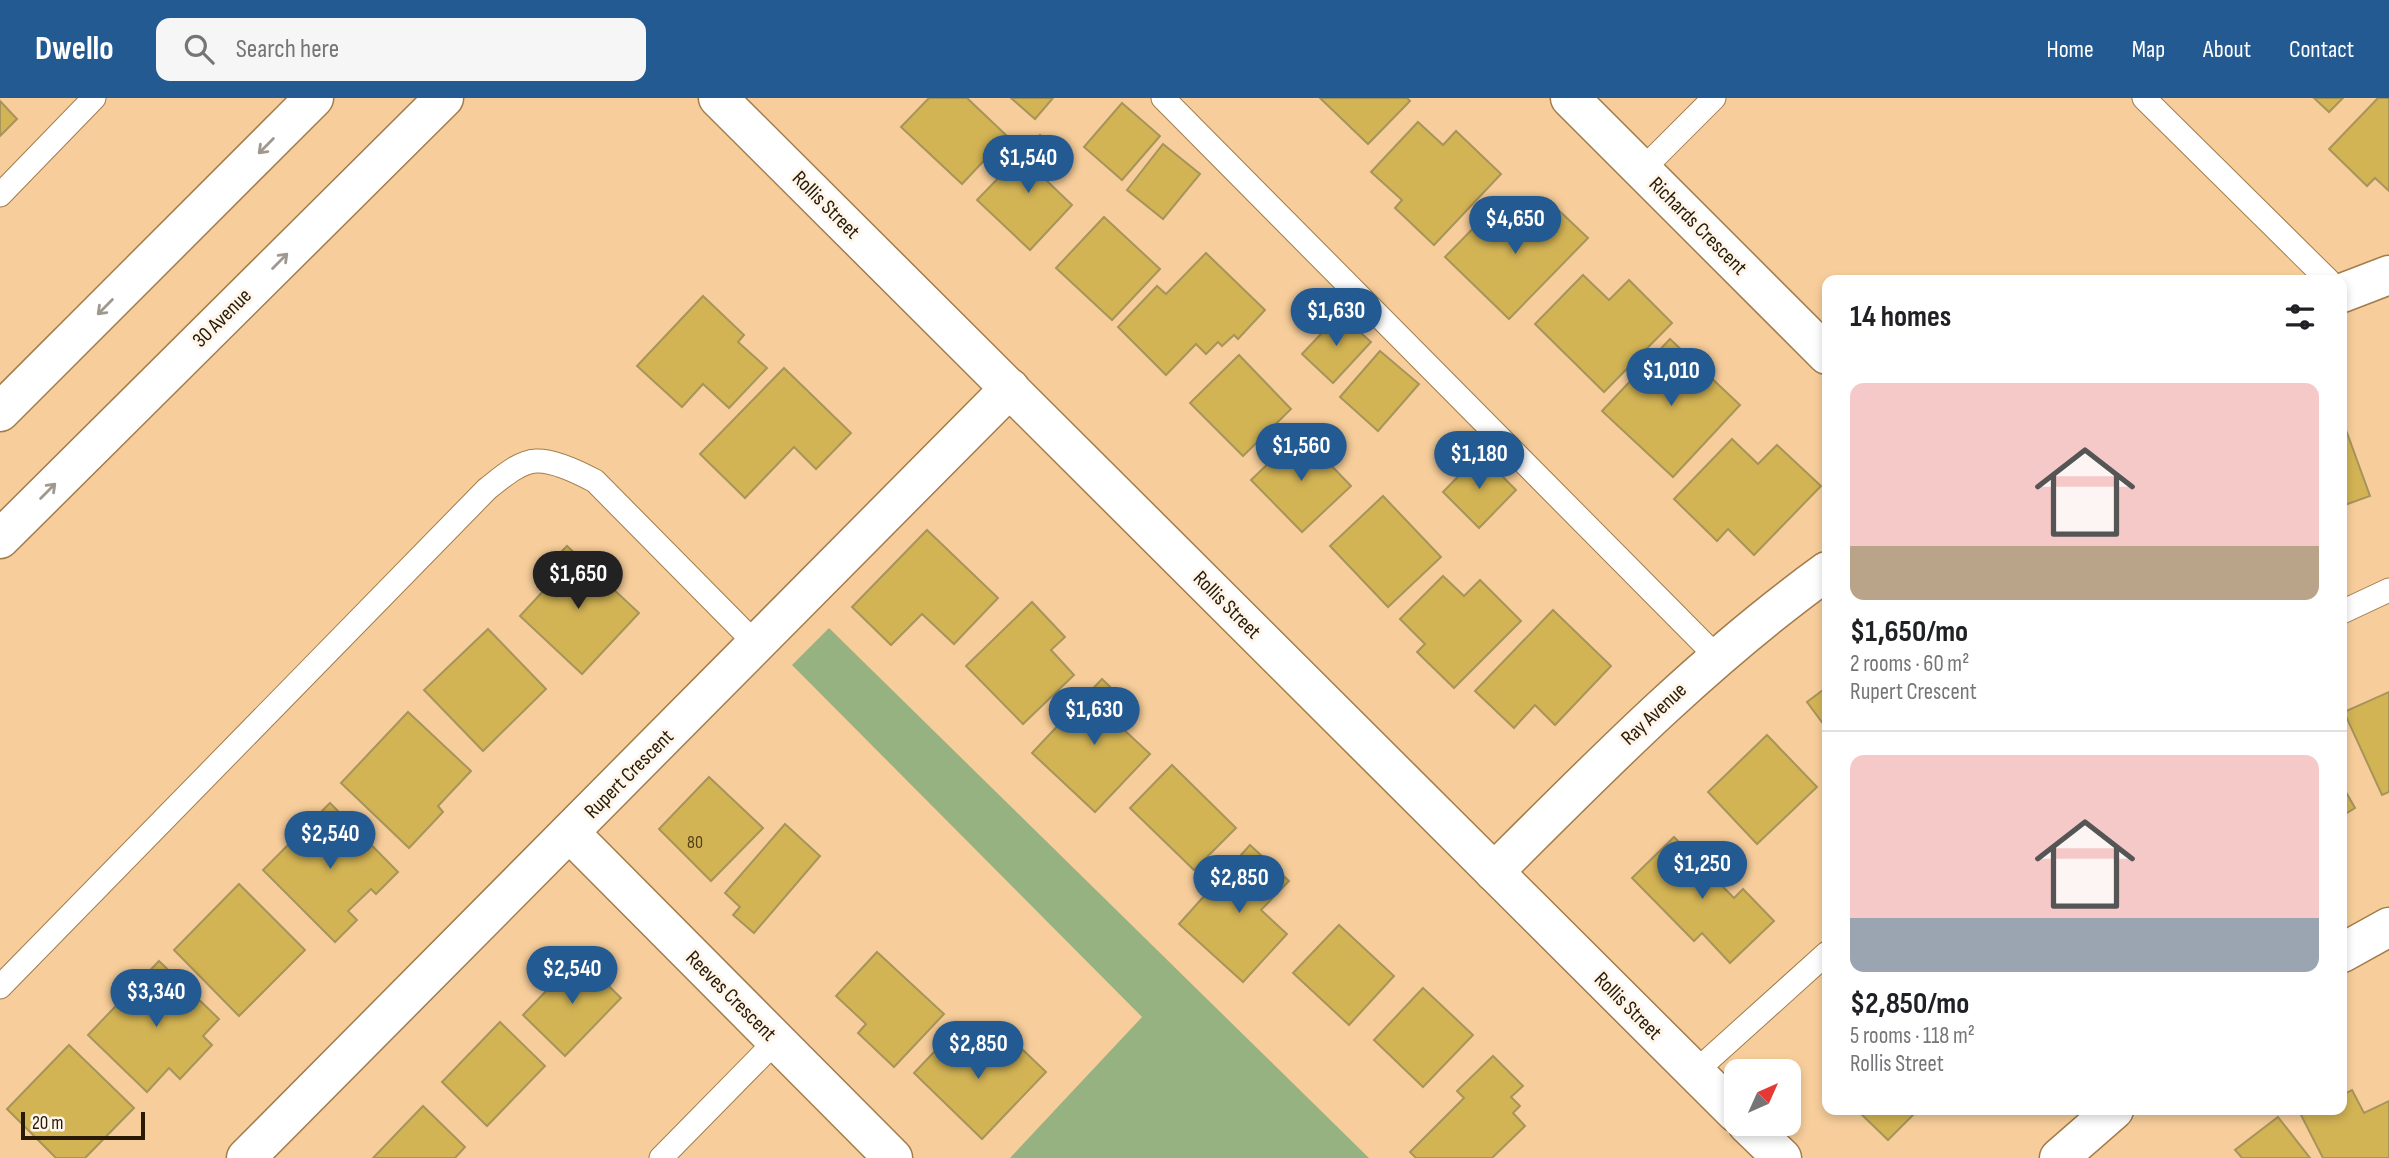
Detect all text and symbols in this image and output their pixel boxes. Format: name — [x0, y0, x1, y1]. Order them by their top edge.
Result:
search box — [156, 18, 646, 81]
text: Dwello — [35, 29, 114, 69]
icon: search — [180, 30, 218, 68]
text: Search here — [236, 34, 339, 65]
text: Home — [2046, 35, 2094, 64]
text: Map — [2132, 35, 2165, 64]
text: About — [2203, 35, 2251, 64]
text: Contact — [2289, 35, 2354, 64]
pin: $1,540 — [971, 136, 1085, 195]
one-way arrow — [257, 138, 274, 155]
text: $1,540 — [999, 144, 1057, 172]
street label: Rollis Street — [787, 166, 865, 244]
street label: Richards Crescent — [1644, 172, 1752, 280]
pin: $4,650 — [1458, 197, 1572, 256]
text: $4,650 — [1485, 205, 1545, 233]
one-way arrow — [271, 253, 288, 270]
street label: 30 Avenue — [187, 283, 257, 353]
pin: $1,630 — [1279, 288, 1393, 348]
text: $1,630 — [1307, 297, 1365, 325]
icon: filters — [2281, 298, 2319, 336]
one-way arrow — [97, 299, 114, 316]
text: 14 homes — [1850, 299, 1951, 335]
pin: $1,010 — [1614, 348, 1728, 408]
text: $1,010 — [1642, 357, 1700, 385]
pin: $1,560 — [1244, 424, 1358, 483]
icon: home — [2022, 429, 2148, 555]
text: $1,560 — [1272, 432, 1330, 460]
pin: $1,180 — [1422, 432, 1536, 491]
text: $1,180 — [1450, 440, 1508, 468]
one-way arrow — [40, 482, 57, 499]
pin: $1,650 — [521, 552, 635, 611]
text: $1,650 — [549, 560, 607, 588]
street label: Rollis Street — [1188, 566, 1266, 644]
text: $1,650/mo — [1850, 614, 1968, 650]
text: 2 rooms · 60 m² — [1850, 650, 1969, 678]
street label: Ray Avenue — [1616, 678, 1692, 750]
text: Rupert Crescent — [1850, 678, 1977, 706]
pin: $1,630 — [1037, 688, 1151, 747]
text: $1,630 — [1065, 696, 1123, 724]
street label: Rupert Crescent — [579, 724, 679, 824]
icon: home — [2022, 801, 2148, 927]
pin: $2,540 — [273, 812, 387, 871]
text: $2,540 — [300, 820, 360, 848]
house number: 80 — [687, 832, 703, 853]
pin: $1,250 — [1645, 842, 1759, 901]
text: $1,250 — [1673, 850, 1731, 878]
pin: $2,850 — [1182, 856, 1296, 915]
text: $2,850 — [1209, 864, 1269, 892]
pin: $2,540 — [515, 946, 629, 1006]
street label: Reeves Crescent — [681, 946, 781, 1046]
text: $2,540 — [542, 955, 602, 983]
street label: Rollis Street — [1589, 967, 1667, 1045]
pin: $3,340 — [99, 970, 213, 1029]
text: $3,340 — [126, 978, 186, 1006]
text: $2,850/mo — [1850, 986, 1969, 1022]
pin: $2,850 — [921, 1021, 1035, 1081]
text: 5 rooms · 118 m² — [1850, 1022, 1975, 1050]
text: $2,850 — [948, 1030, 1008, 1058]
text: Rollis Street — [1850, 1050, 1944, 1078]
north arrow — [1724, 1059, 1801, 1136]
map controls — [1724, 1059, 1801, 1136]
scale bar — [21, 1109, 145, 1141]
text: 20 m — [32, 1112, 64, 1135]

